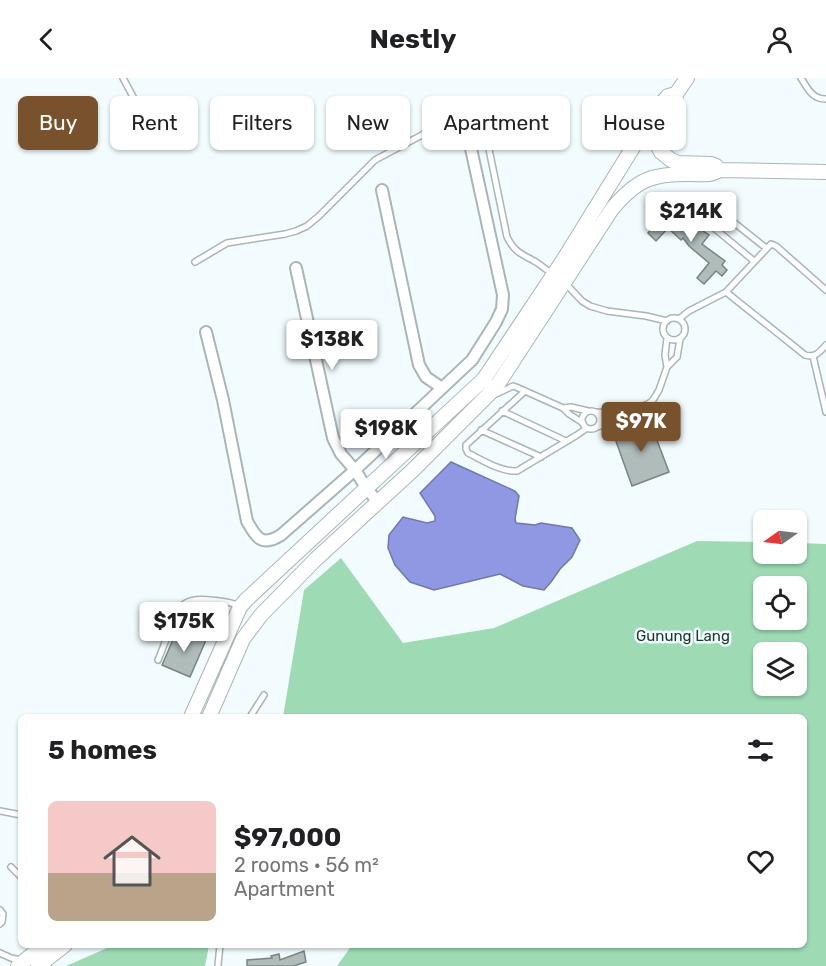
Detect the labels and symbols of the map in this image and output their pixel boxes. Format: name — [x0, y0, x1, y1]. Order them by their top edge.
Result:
pin: $214K — [649, 192, 733, 243]
pin: $138K — [290, 320, 374, 371]
pin: $97K — [605, 402, 677, 453]
pin: $198K — [344, 409, 428, 460]
north arrow — [753, 510, 807, 564]
pin: $175K — [142, 602, 226, 653]
park label: Gunung Lang — [636, 627, 730, 645]

